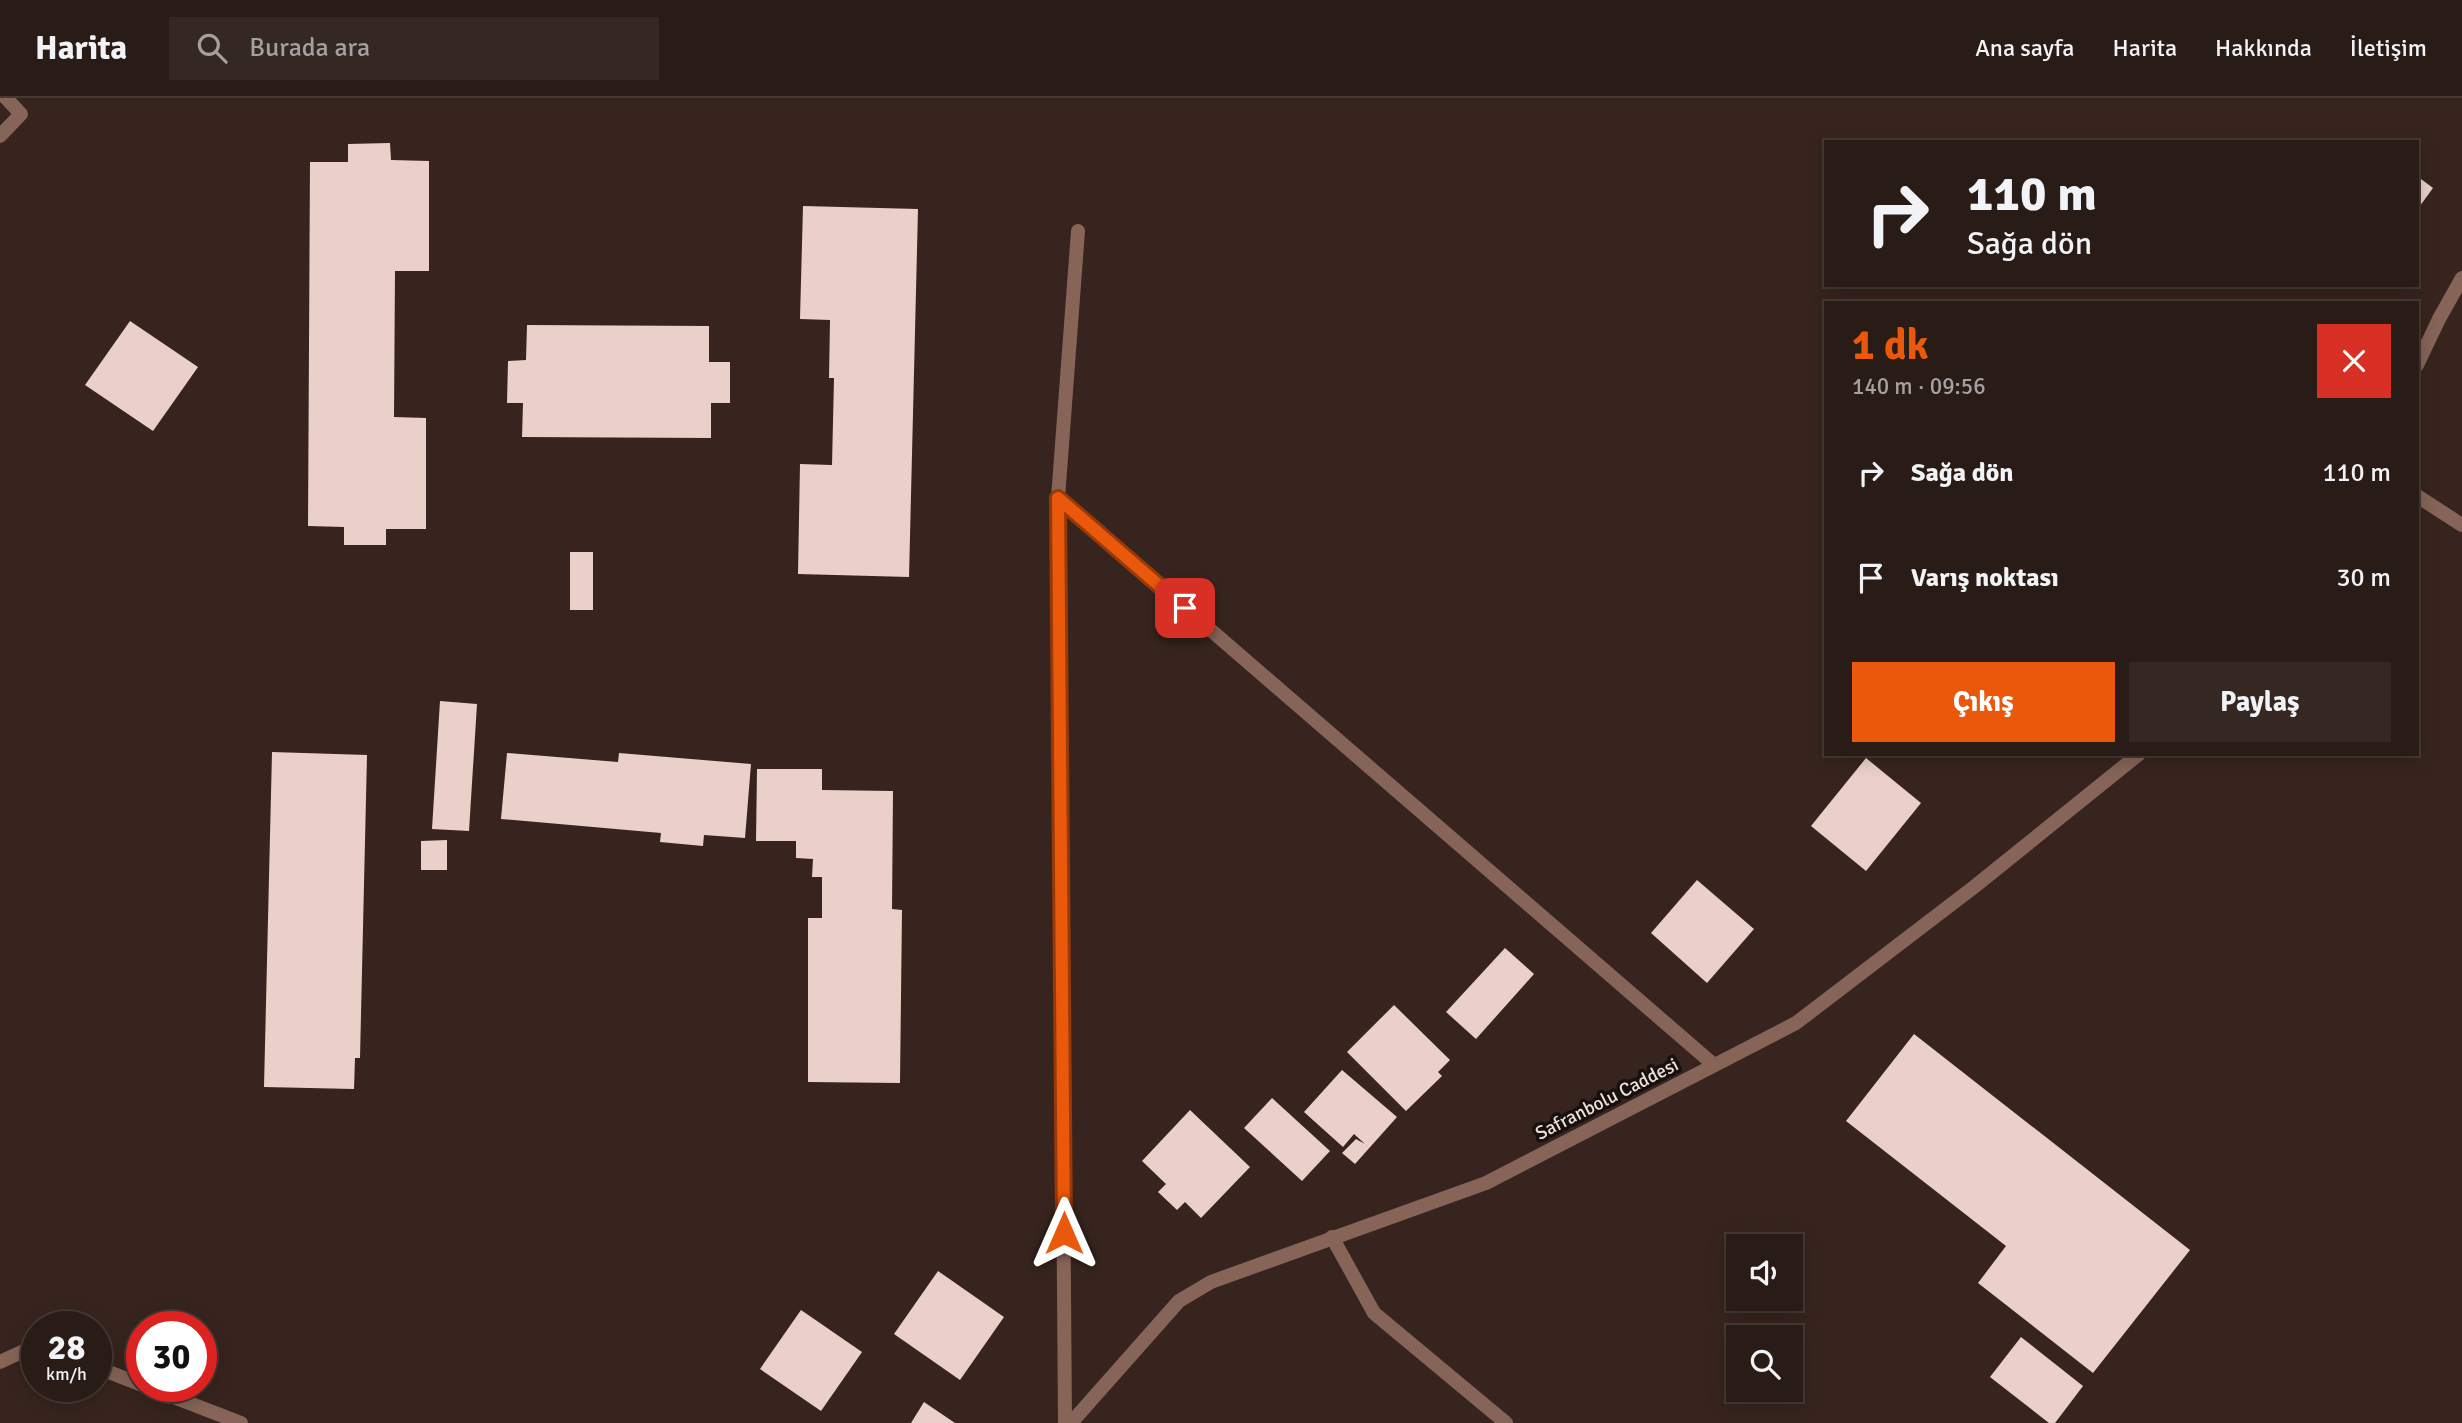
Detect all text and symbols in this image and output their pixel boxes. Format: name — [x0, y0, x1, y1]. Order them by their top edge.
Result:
search box — [169, 17, 659, 80]
text: Harita — [35, 28, 127, 69]
icon: search — [193, 29, 231, 67]
text: Burada ara — [249, 32, 370, 64]
text: Ana sayfa — [1975, 33, 2075, 63]
text: Harita — [2113, 33, 2177, 63]
text: Hakkında — [2215, 33, 2312, 63]
text: İletişim — [2350, 33, 2427, 63]
text: 110 m — [1967, 164, 2097, 224]
icon: right — [1852, 168, 1943, 259]
text: Sağa dön — [1967, 224, 2092, 263]
text: 1 dk — [1852, 320, 1929, 371]
button: close — [2317, 324, 2391, 398]
text: 140 m · 09:56 — [1852, 372, 1986, 401]
icon: right — [1852, 454, 1890, 492]
text: Sağa dön — [1911, 457, 2014, 489]
text: 110 m — [2322, 457, 2391, 489]
icon: arrive — [1852, 559, 1890, 597]
text: Varış noktası — [1911, 562, 2059, 594]
text: 30 m — [2336, 562, 2391, 594]
pin — [1155, 578, 1215, 638]
icon: arrive — [1166, 589, 1204, 627]
button: Çıkış — [1852, 662, 2115, 742]
button: Paylaş — [2129, 662, 2391, 742]
street label: Safranbolu Caddesi — [1531, 1053, 1683, 1145]
position arrow — [1027, 1196, 1101, 1270]
map controls — [1726, 1234, 1803, 1402]
button: sound — [1726, 1234, 1803, 1311]
speed limit sign: 30 — [126, 1311, 217, 1402]
button: search — [1726, 1325, 1803, 1402]
text: 28 — [48, 1326, 85, 1369]
text: km/h — [46, 1363, 87, 1385]

